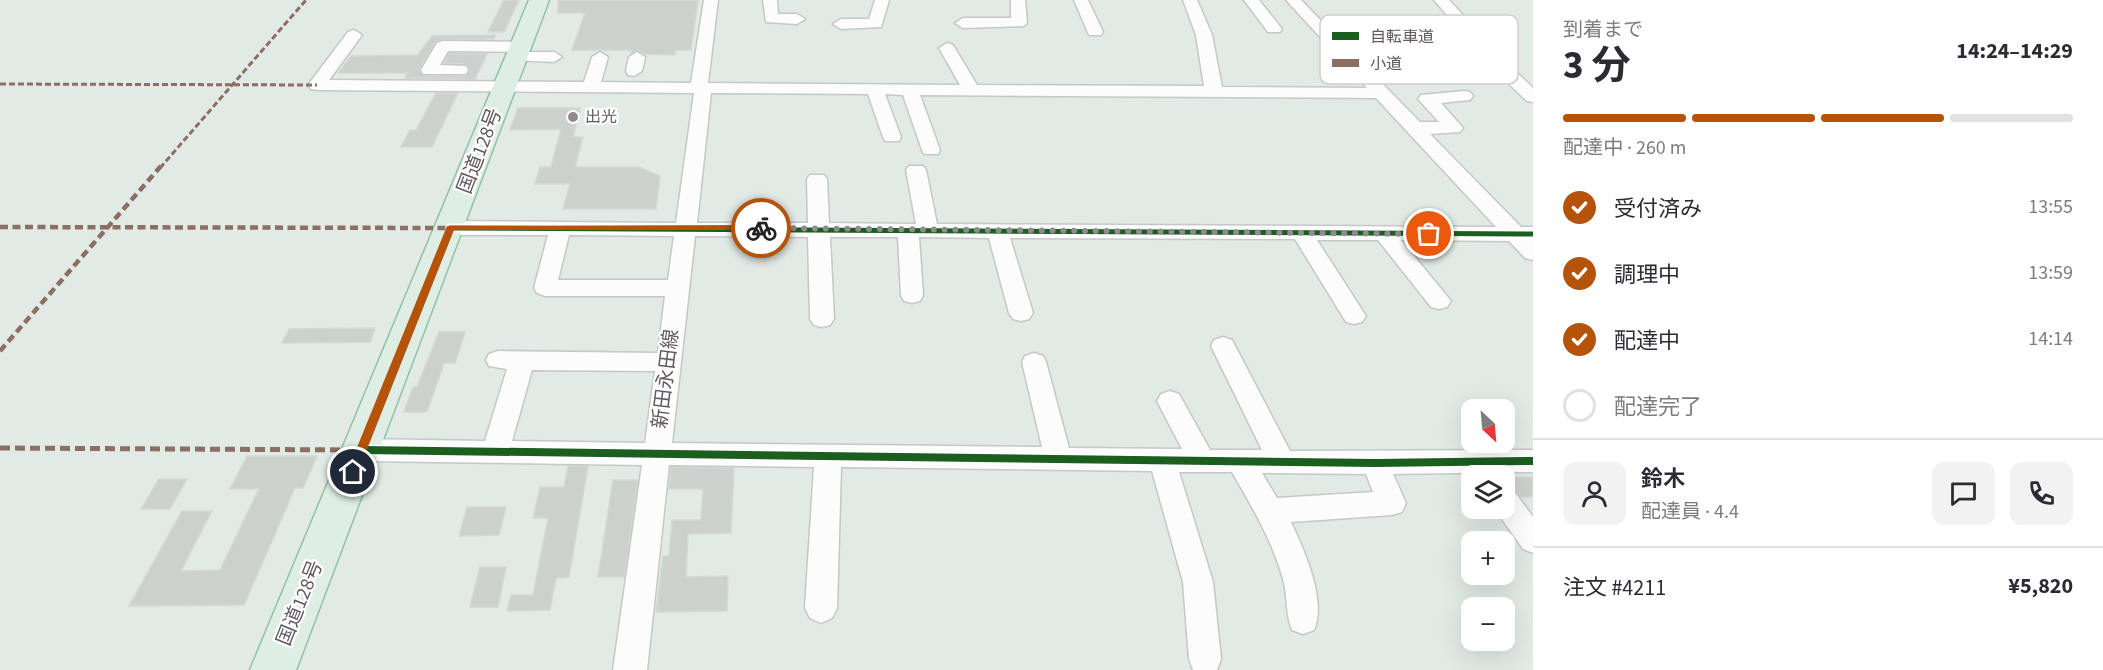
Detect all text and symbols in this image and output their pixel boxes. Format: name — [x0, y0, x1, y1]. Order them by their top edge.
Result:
legend — [1320, 15, 1518, 84]
text: 到着まで — [1563, 16, 1643, 44]
text: 自転車道 — [1370, 26, 1434, 48]
text: 14:24–14:29 — [1956, 35, 2073, 67]
text: 3 分 — [1563, 38, 1630, 94]
text: 小道 — [1370, 53, 1402, 75]
street label: 国道128号 — [451, 104, 509, 198]
place label: 出光 — [585, 106, 617, 128]
marker: 出光 — [566, 110, 580, 124]
text: 配達中 · 260 m — [1563, 134, 1686, 162]
icon: check — [1563, 191, 1596, 224]
text: 受付済み — [1614, 193, 1702, 225]
text: 13:55 — [2028, 193, 2073, 221]
courier — [731, 198, 791, 258]
pin — [1403, 208, 1454, 259]
icon: bike — [745, 212, 778, 245]
icon: bag — [1412, 217, 1445, 250]
icon: check — [1563, 257, 1596, 290]
text: 調理中 — [1614, 259, 1680, 291]
text: 13:59 — [2028, 259, 2073, 287]
icon: check — [1563, 323, 1596, 356]
text: 配達中 — [1614, 325, 1680, 357]
text: 14:14 — [2028, 325, 2073, 353]
street label: 新田永田線 — [646, 328, 686, 430]
text: 配達完了 — [1614, 391, 1702, 423]
north arrow — [1461, 399, 1515, 453]
map controls — [1461, 399, 1515, 651]
pin — [327, 446, 378, 497]
icon: home — [336, 455, 369, 488]
button: person — [1563, 462, 1626, 525]
button: chat — [1932, 462, 1995, 525]
button: phone — [2010, 462, 2073, 525]
text: 鈴木 — [1641, 463, 1685, 495]
button: layers — [1461, 465, 1515, 519]
text: 配達員 · 4.4 — [1641, 498, 1739, 526]
button: + — [1461, 531, 1515, 585]
street label: 国道128号 — [270, 556, 330, 650]
text: ¥5,820 — [2008, 570, 2073, 602]
text: 注文 #4211 — [1563, 572, 1666, 604]
button: − — [1461, 597, 1515, 651]

